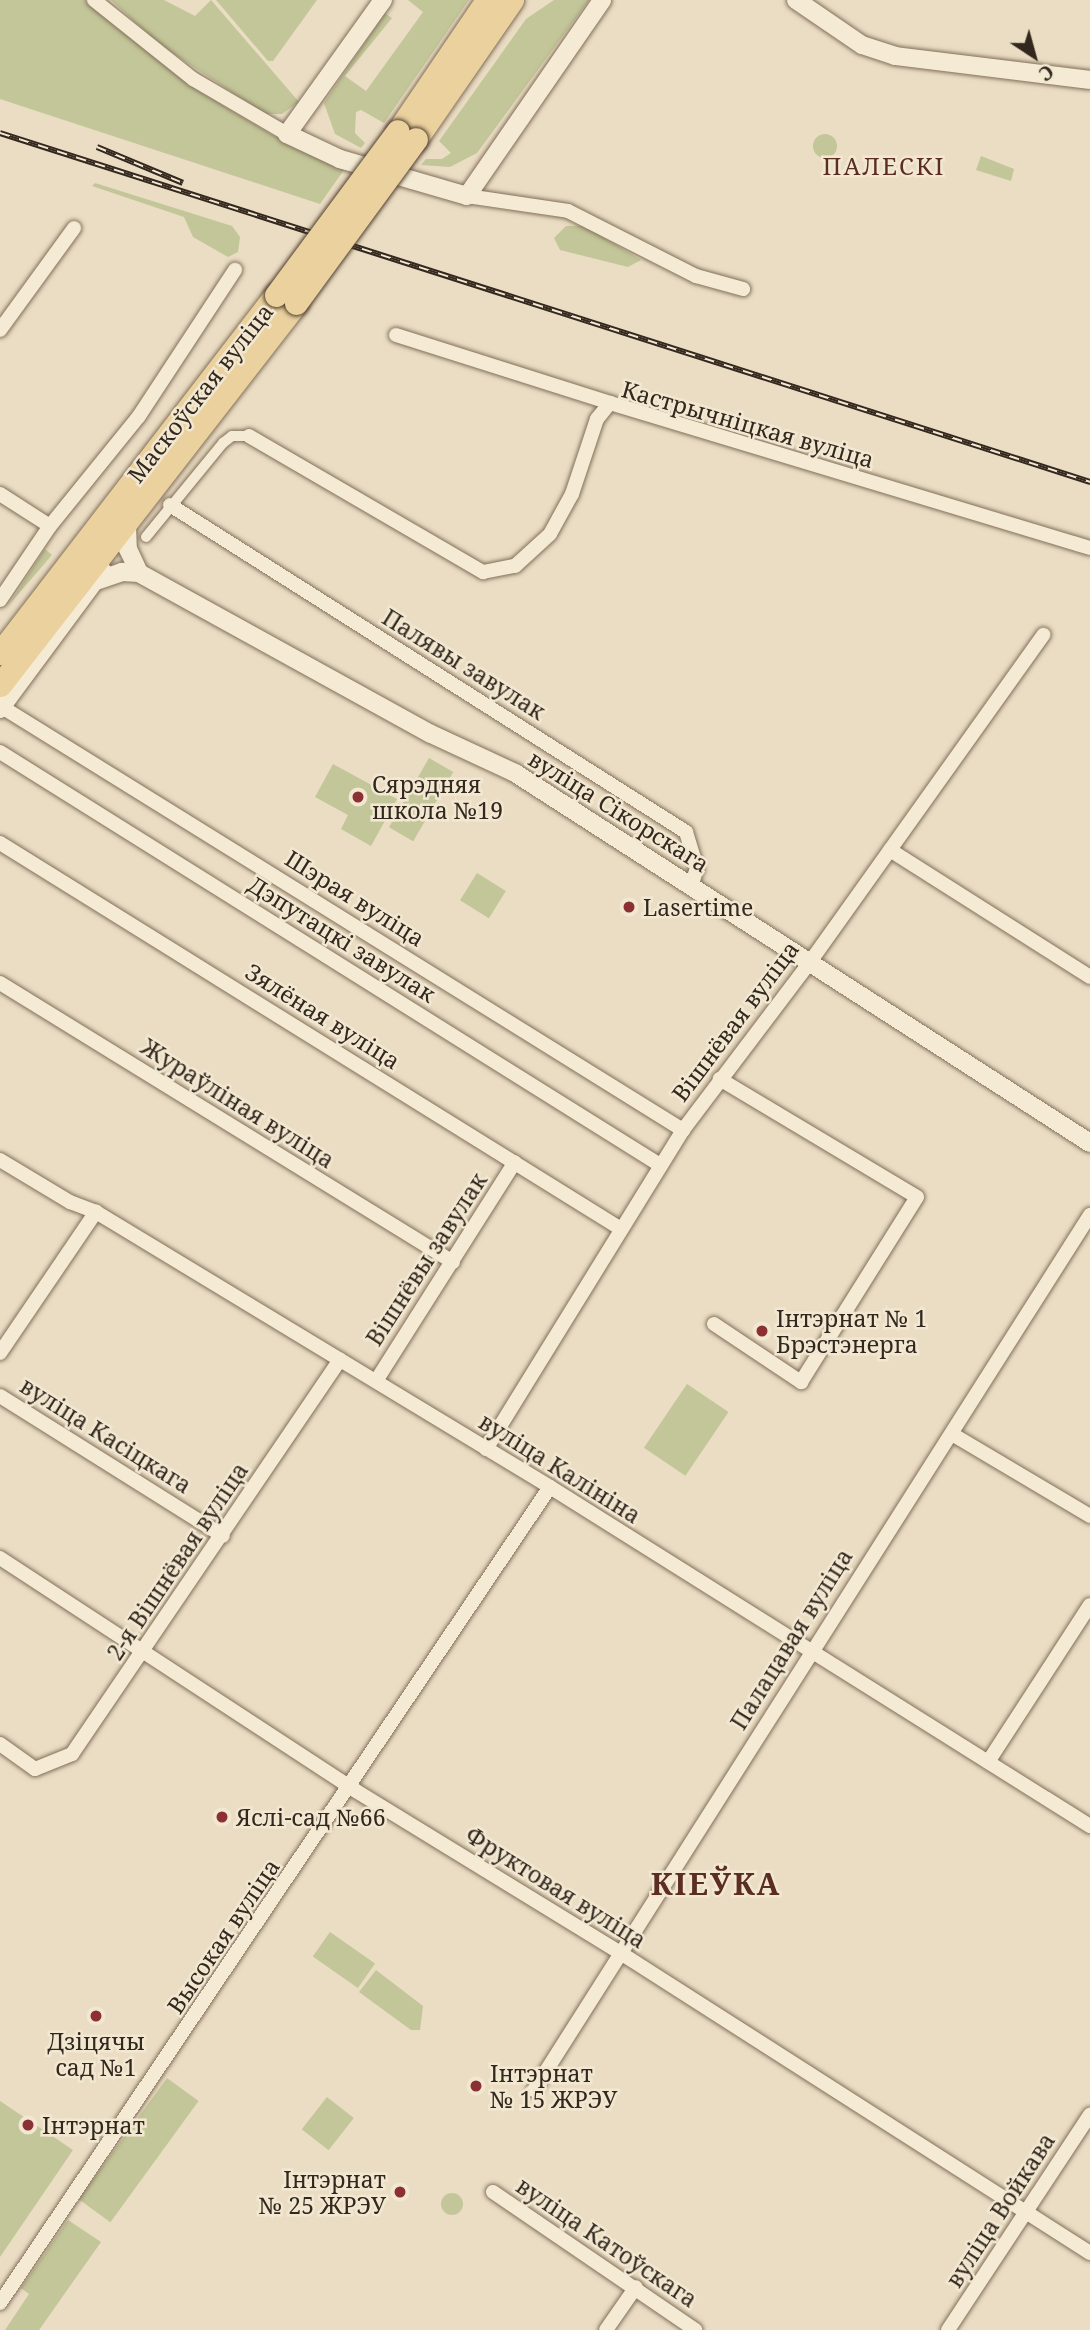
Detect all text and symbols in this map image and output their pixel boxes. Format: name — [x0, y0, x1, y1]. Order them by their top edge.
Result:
north arrow — [999, 21, 1069, 91]
text: С — [1034, 59, 1059, 87]
district label: ПАЛЕСКІ — [823, 152, 945, 180]
street label: Маскоўская вуліца — [122, 298, 278, 488]
street label: Кастрычніцкая вуліца — [619, 375, 877, 473]
street label: Палявы завулак — [378, 603, 550, 725]
street label: вуліца Сікорскага — [524, 744, 714, 878]
place label: Сярэдняя школа №19 — [372, 770, 503, 824]
marker: Сярэдняя школа №19 — [350, 789, 366, 805]
street label: Шэрая вуліца — [280, 844, 430, 952]
street label: Дэпутацкі завулак — [243, 870, 441, 1008]
place label: Lasertime — [643, 893, 753, 921]
marker: Lasertime — [621, 899, 637, 915]
street label: Вішнёвая вуліца — [666, 935, 804, 1107]
street label: Зялёная вуліца — [241, 957, 405, 1075]
street label: Жураўліная вуліца — [136, 1032, 340, 1174]
street label: Вішнёвы завулак — [360, 1167, 492, 1351]
place label: Інтэрнат № 1 Брэстэнерга — [776, 1304, 927, 1358]
marker: Інтэрнат № 1 Брэстэнерга — [754, 1323, 770, 1339]
street label: вуліца Касіцкага — [15, 1371, 197, 1499]
street label: вуліца Калініна — [474, 1407, 646, 1529]
street label: 2-я Вішнёвая вуліца — [101, 1457, 253, 1665]
street label: Палацавая вуліца — [724, 1544, 858, 1734]
place label: Яслі-сад №66 — [236, 1803, 385, 1831]
marker: Яслі-сад №66 — [214, 1809, 230, 1825]
street label: Фруктовая вуліца — [461, 1820, 651, 1954]
street label: Высокая вуліца — [161, 1853, 285, 2019]
district label: КІЕЎКА — [651, 1866, 781, 1902]
marker: Дзіцячы сад №1 — [88, 2008, 104, 2024]
place label: Дзіцячы сад №1 — [47, 2027, 145, 2081]
place label: Інтэрнат № 15 ЖРЭУ — [490, 2059, 617, 2113]
marker: Інтэрнат № 15 ЖРЭУ — [468, 2078, 484, 2094]
place label: Інтэрнат — [42, 2111, 145, 2139]
marker: Інтэрнат — [20, 2117, 36, 2133]
street label: вуліца Войкава — [940, 2128, 1060, 2292]
place label: Інтэрнат № 25 ЖРЭУ — [259, 2165, 386, 2219]
street label: вуліца Катоўскага — [511, 2171, 703, 2313]
marker: Інтэрнат № 25 ЖРЭУ — [392, 2184, 408, 2200]

